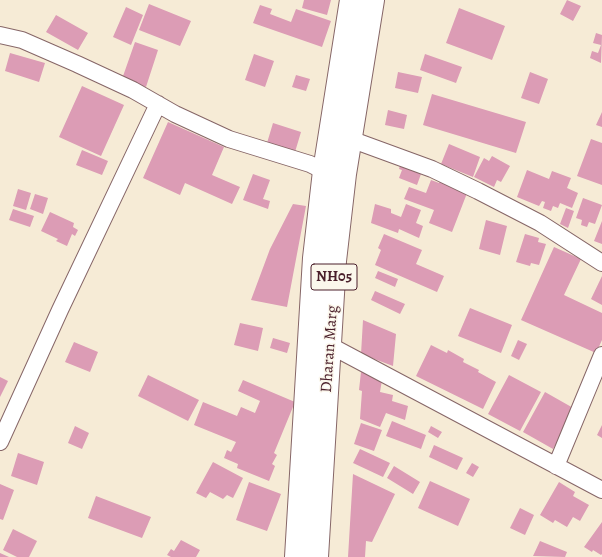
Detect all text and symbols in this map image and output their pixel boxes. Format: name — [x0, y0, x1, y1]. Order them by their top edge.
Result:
road number: NH05 — [311, 264, 357, 290]
street label: Dharan Marg — [317, 305, 343, 393]

